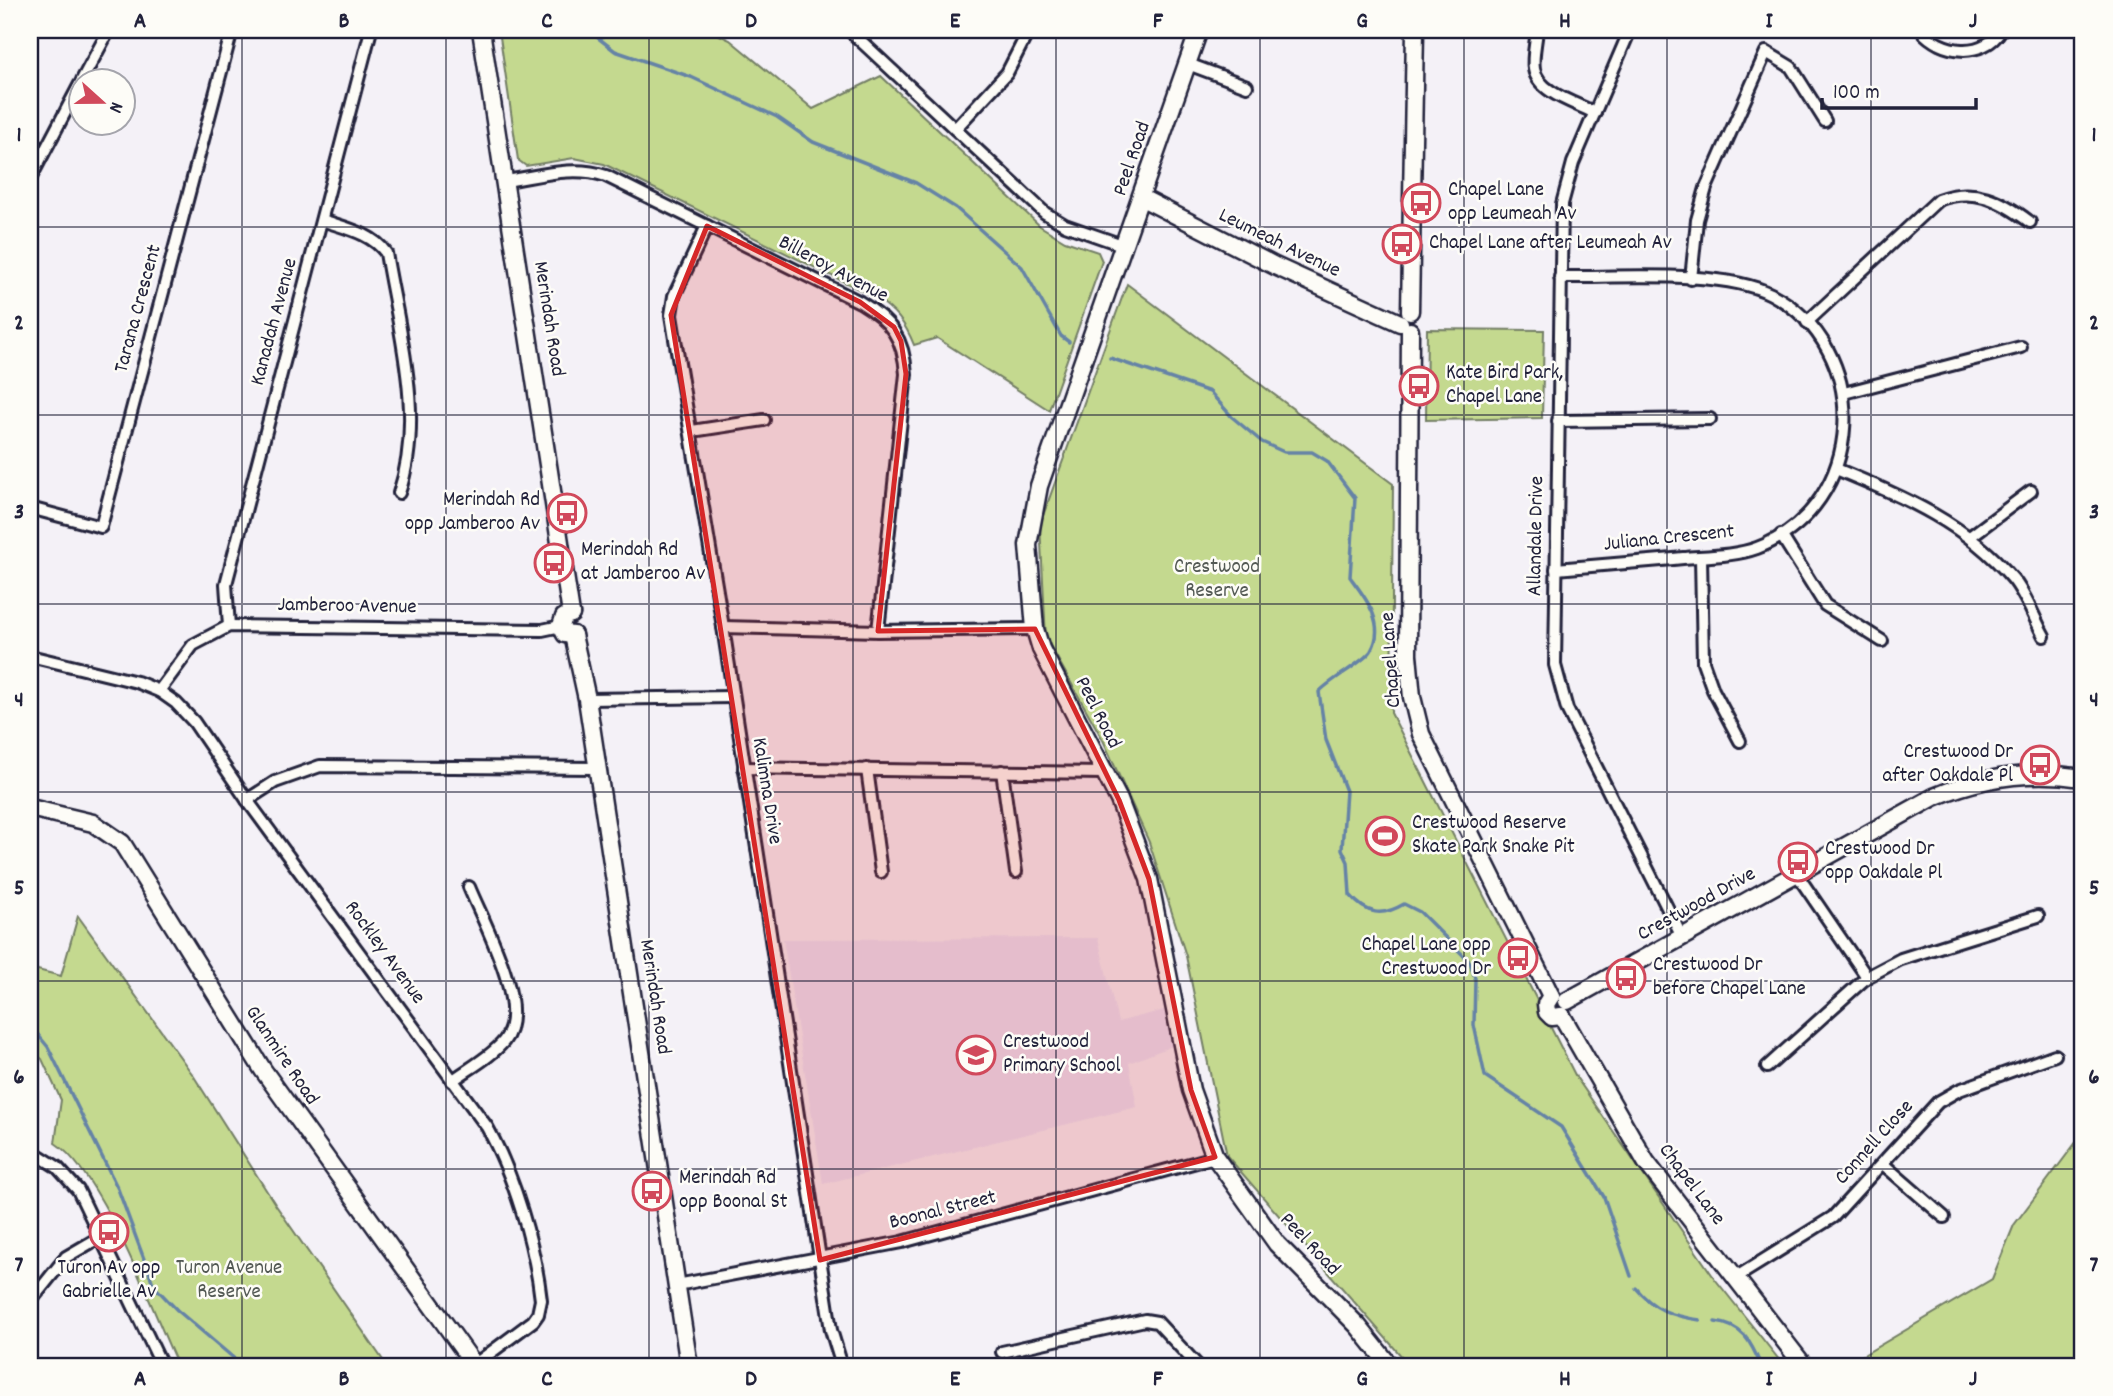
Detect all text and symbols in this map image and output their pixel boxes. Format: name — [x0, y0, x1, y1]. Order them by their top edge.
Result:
text: A — [134, 6, 146, 39]
text: B — [339, 6, 350, 39]
text: C — [541, 6, 553, 39]
text: D — [745, 6, 757, 39]
text: E — [950, 6, 961, 39]
text: F — [1153, 6, 1164, 39]
text: G — [1356, 6, 1368, 39]
text: H — [1559, 6, 1571, 39]
text: I — [1765, 6, 1773, 39]
text: J — [1969, 6, 1977, 39]
north arrow — [66, 66, 136, 136]
scale bar — [1822, 66, 1976, 110]
text: 100 m — [1833, 79, 1880, 109]
text: N — [100, 98, 129, 116]
street label: Peel Road — [1106, 118, 1160, 200]
text: 1 — [16, 120, 22, 153]
text: 1 — [2091, 120, 2097, 153]
place label: Chapel Lane opp Leumeah Av — [1448, 176, 1577, 230]
bus stop icon: Chapel Lane opp Leumeah Av — [1400, 182, 1442, 224]
street label: Leumeah Avenue — [1213, 202, 1345, 286]
bus stop icon: Chapel Lane after Leumeah Av — [1381, 223, 1423, 265]
street label: Billeroy Avenue — [773, 228, 893, 312]
place label: Chapel Lane after Leumeah Av — [1429, 229, 1672, 259]
street label: Tarana Crescent — [107, 241, 171, 376]
street label: Kanadah Avenue — [244, 255, 306, 389]
street label: Merindah Road — [524, 259, 572, 379]
text: 2 — [14, 308, 24, 341]
text: 2 — [2089, 308, 2099, 341]
place label: Kate Bird Park, Chapel Lane — [1446, 359, 1563, 413]
bus stop icon: Kate Bird Park, Chapel Lane — [1398, 365, 1440, 407]
street label: Allandale Drive — [1521, 476, 1553, 596]
place label: Merindah Rd opp Jamberoo Av — [405, 486, 540, 540]
bus stop icon: Merindah Rd opp Jamberoo Av — [546, 492, 588, 534]
text: 3 — [14, 497, 24, 530]
text: 3 — [2089, 497, 2099, 530]
street label: Juliana Crescent — [1602, 517, 1736, 561]
place label: Merindah Rd at Jamberoo Av — [581, 536, 705, 590]
bus stop icon: Merindah Rd at Jamberoo Av — [533, 542, 575, 584]
park label: Crestwood Reserve — [1174, 553, 1260, 607]
street label: Jamberoo Avenue — [277, 591, 417, 623]
street label: Chapel Lane — [1374, 611, 1410, 709]
street label: Peel Road — [1066, 672, 1128, 754]
text: 4 — [14, 685, 24, 718]
text: 4 — [2089, 685, 2099, 718]
street label: Kalimna Drive — [743, 735, 789, 847]
place label: Crestwood Dr after Oakdale Pl — [1882, 738, 2013, 792]
bus stop icon: Crestwood Dr after Oakdale Pl — [2019, 744, 2061, 786]
place label: Crestwood Reserve Skate Park Snake Pit — [1412, 809, 1575, 863]
sports icon: Crestwood Reserve Skate Park Snake Pit — [1364, 815, 1406, 857]
place label: Crestwood Dr opp Oakdale Pl — [1825, 835, 1942, 889]
bus stop icon: Crestwood Dr opp Oakdale Pl — [1777, 841, 1819, 883]
street label: Crestwood Drive — [1632, 860, 1762, 950]
text: 5 — [14, 873, 24, 906]
text: 5 — [2089, 873, 2099, 906]
street label: Rockley Avenue — [336, 895, 432, 1011]
place label: Chapel Lane opp Crestwood Dr — [1362, 931, 1491, 985]
street label: Merindah Road — [630, 937, 678, 1057]
bus stop icon: Chapel Lane opp Crestwood Dr — [1497, 937, 1539, 979]
place label: Crestwood Dr before Chapel Lane — [1653, 951, 1806, 1005]
bus stop icon: Crestwood Dr before Chapel Lane — [1605, 957, 1647, 999]
street label: Glanmire Road — [237, 1000, 325, 1112]
place label: Crestwood Primary School — [1003, 1028, 1121, 1082]
school or university icon: Crestwood Primary School — [955, 1034, 997, 1076]
text: 6 — [13, 1062, 25, 1095]
text: 6 — [2088, 1062, 2100, 1095]
street label: Connell Close — [1828, 1094, 1922, 1192]
street label: Chapel Lane — [1650, 1138, 1732, 1232]
place label: Merindah Rd opp Boonal St — [679, 1164, 788, 1218]
bus stop icon: Merindah Rd opp Boonal St — [631, 1170, 673, 1212]
street label: Boonal Street — [886, 1183, 1000, 1239]
street label: Peel Road — [1272, 1207, 1346, 1283]
bus stop icon: Turon Av opp Gabrielle Av — [88, 1211, 130, 1253]
text: 7 — [15, 1250, 24, 1283]
text: 7 — [2090, 1250, 2099, 1283]
place label: Turon Av opp Gabrielle Av — [58, 1254, 160, 1308]
park label: Turon Avenue Reserve — [176, 1254, 282, 1308]
text: A — [134, 1364, 146, 1396]
text: B — [339, 1364, 350, 1396]
text: C — [541, 1364, 553, 1396]
text: D — [745, 1364, 757, 1396]
text: E — [950, 1364, 961, 1396]
text: F — [1153, 1364, 1164, 1396]
text: G — [1356, 1364, 1368, 1396]
text: H — [1559, 1364, 1571, 1396]
text: I — [1765, 1364, 1773, 1396]
text: J — [1969, 1364, 1977, 1396]

